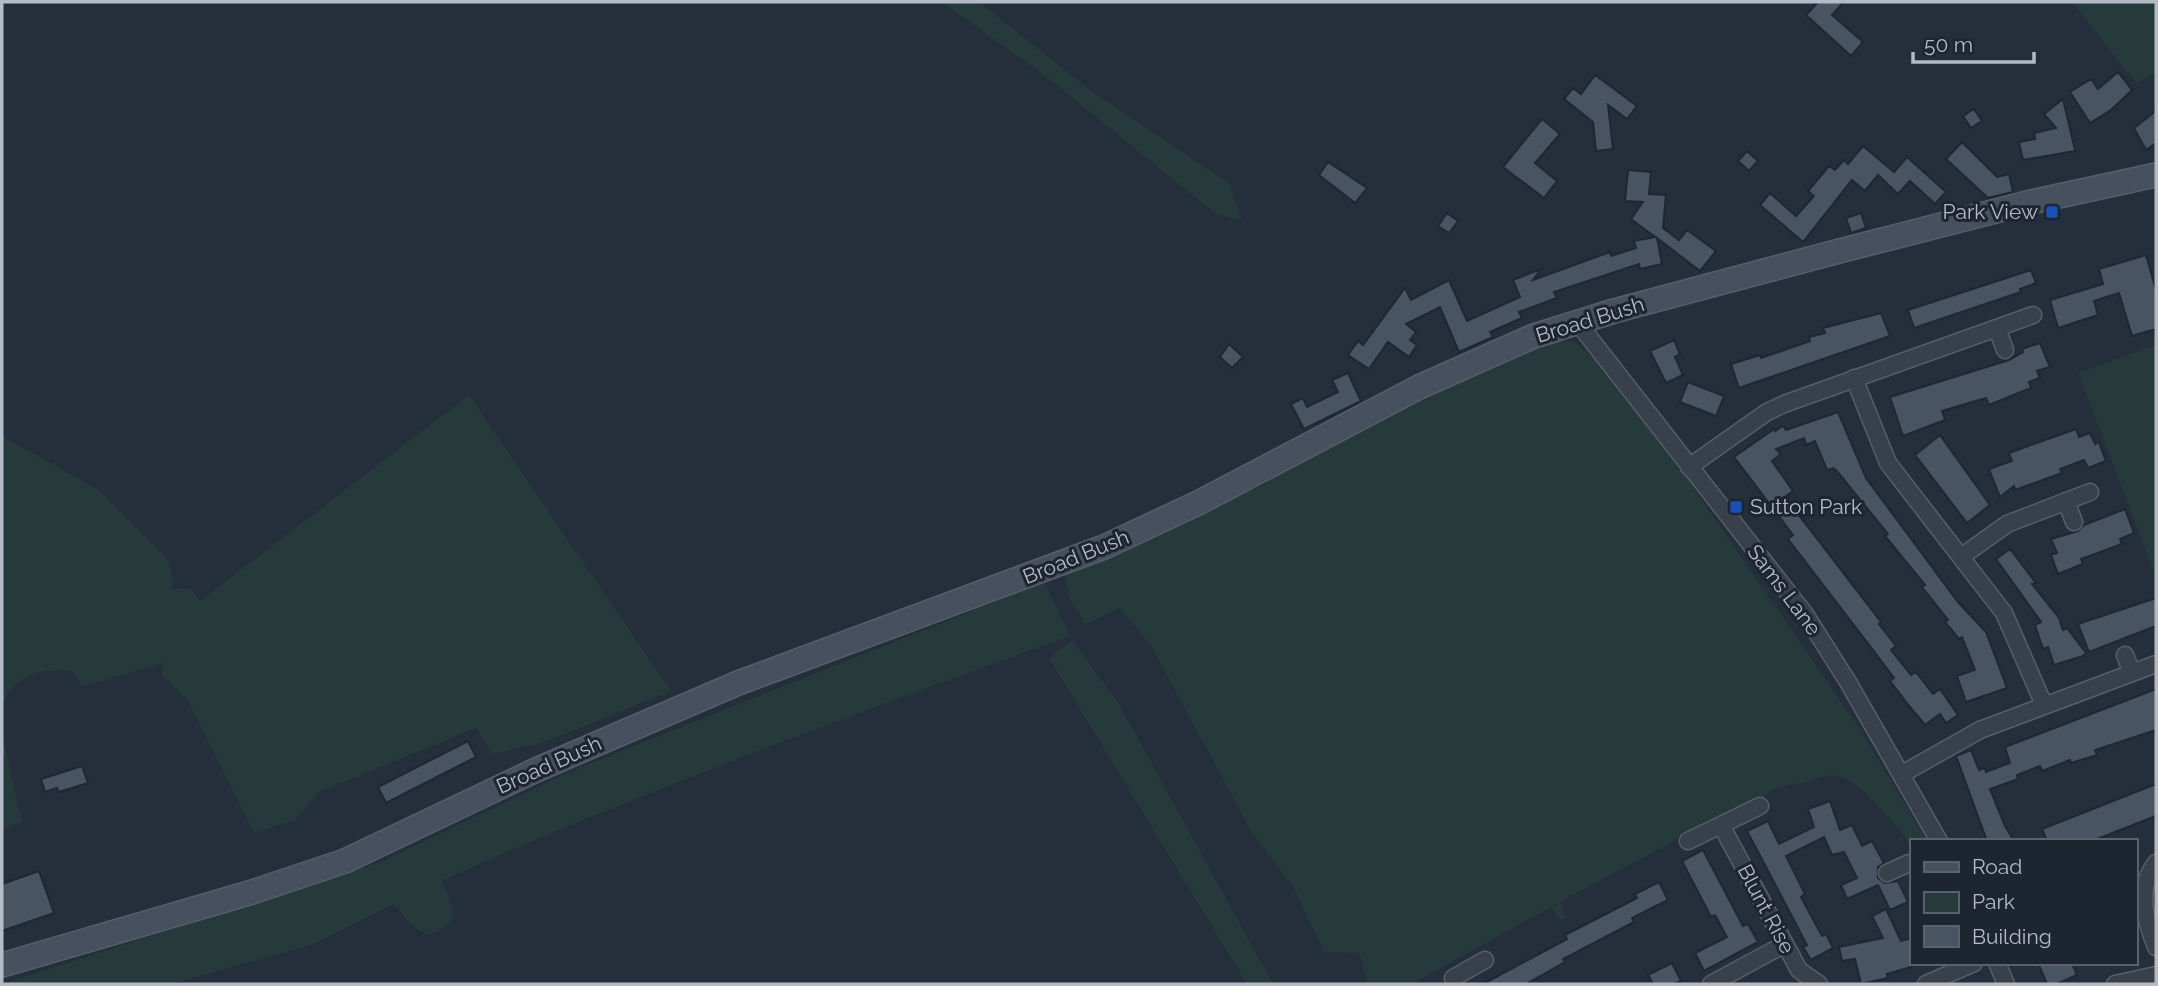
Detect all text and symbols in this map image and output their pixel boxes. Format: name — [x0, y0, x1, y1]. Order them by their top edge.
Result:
scale bar — [1913, 21, 2034, 65]
text: 50 m — [1924, 32, 1973, 57]
place label: Park View — [1943, 199, 2038, 224]
marker: Park View — [2044, 204, 2060, 220]
street label: Broad Bush — [1533, 291, 1647, 348]
place label: Sutton Park — [1750, 494, 1862, 519]
marker: Sutton Park — [1728, 499, 1744, 515]
street label: Broad Bush — [1019, 524, 1133, 589]
street label: Sams Lane — [1742, 539, 1827, 640]
street label: Broad Bush — [492, 730, 605, 799]
legend — [1910, 839, 2137, 965]
text: Road — [1972, 854, 2022, 879]
street label: Blunt Rise — [1733, 860, 1800, 958]
text: Park — [1972, 889, 2015, 914]
text: Building — [1972, 924, 2052, 949]

